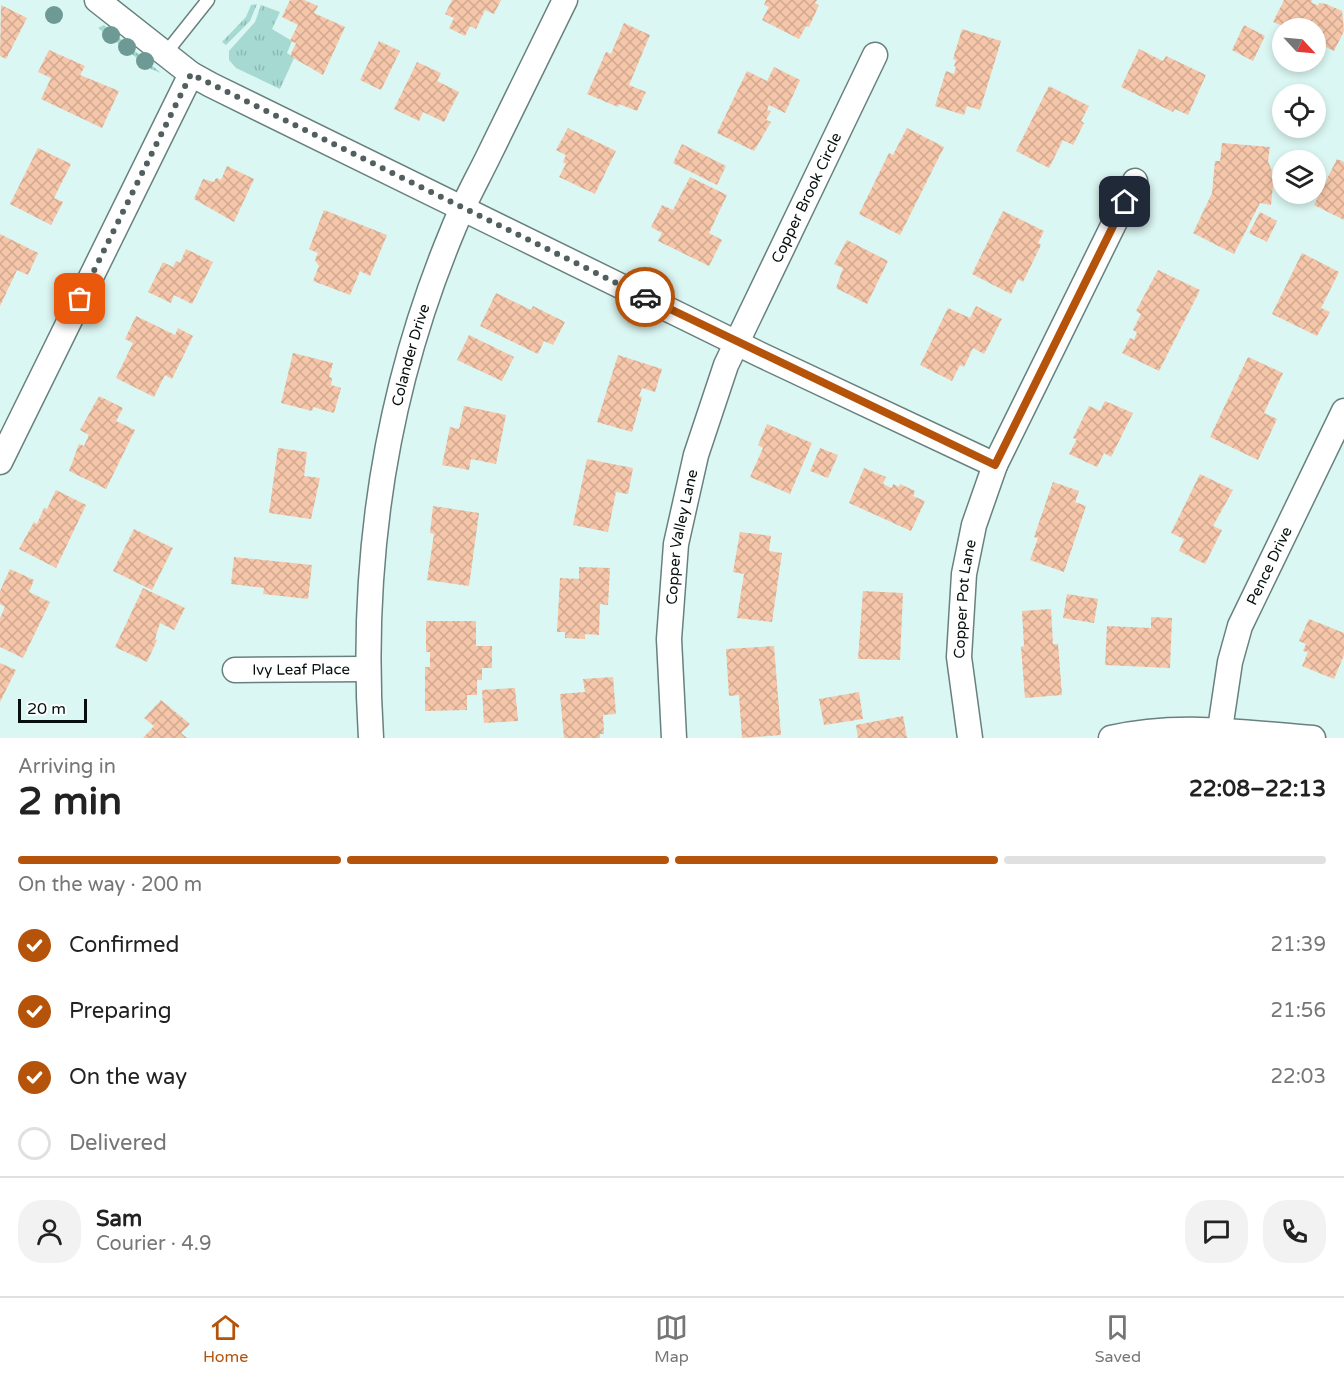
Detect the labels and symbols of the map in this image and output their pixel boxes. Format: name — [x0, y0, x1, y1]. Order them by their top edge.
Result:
north arrow — [1272, 18, 1326, 72]
street label: Copper Brook Circle — [767, 130, 845, 266]
pin — [1099, 176, 1150, 227]
courier — [615, 267, 675, 327]
pin — [54, 273, 105, 324]
street label: Colander Drive — [388, 302, 433, 408]
street label: Copper Valley Lane — [663, 468, 701, 605]
street label: Pence Drive — [1243, 524, 1296, 608]
street label: Copper Pot Lane — [950, 538, 980, 659]
street label: Ivy Leaf Place — [252, 660, 350, 679]
scale bar — [18, 696, 87, 724]

